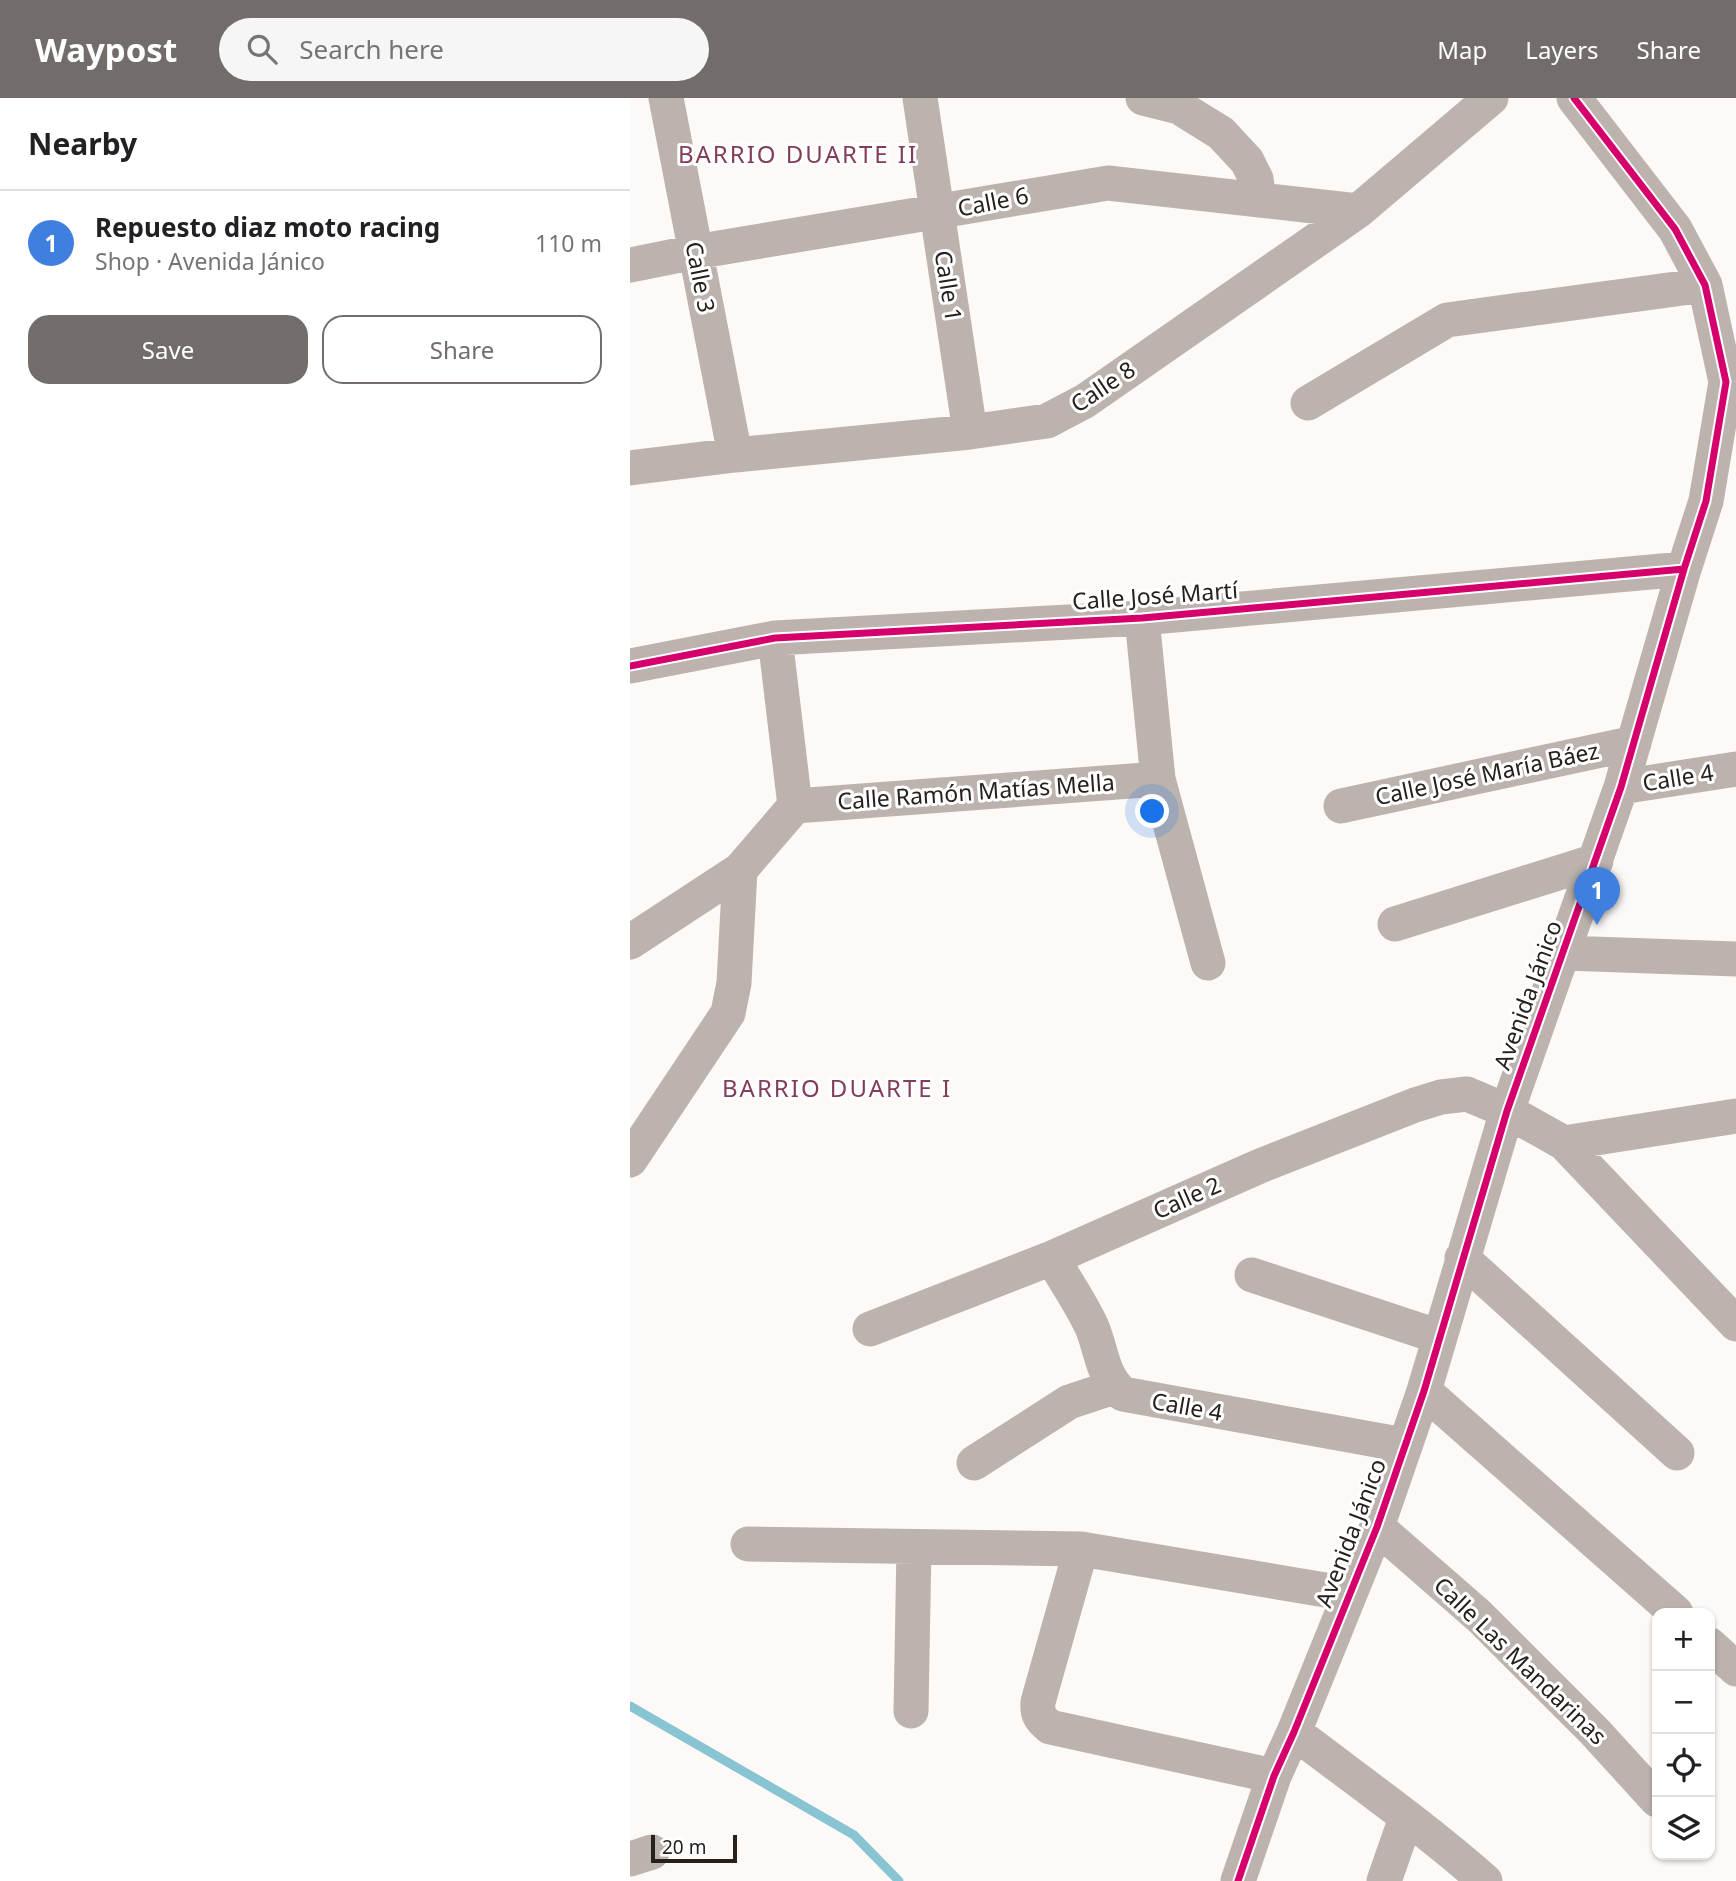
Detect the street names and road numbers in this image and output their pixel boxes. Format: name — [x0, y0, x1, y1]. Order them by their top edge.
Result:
street label: Calle 6 — [955, 178, 1031, 224]
street label: Calle 3 — [678, 239, 724, 315]
street label: Calle 1 — [928, 248, 970, 324]
street label: Calle 8 — [1064, 353, 1141, 419]
street label: Calle José Martí — [1071, 573, 1240, 617]
street label: Calle José María Báez — [1372, 734, 1602, 812]
street label: Calle 4 — [1640, 756, 1716, 798]
street label: Calle Ramón Matías Mella — [836, 765, 1116, 817]
street label: Avenida Jánico — [1485, 916, 1569, 1074]
street label: Calle 2 — [1147, 1168, 1226, 1226]
street label: Calle 4 — [1149, 1384, 1225, 1428]
street label: Avenida Jánico — [1307, 1454, 1393, 1612]
street label: Calle Las Mandarinas — [1427, 1569, 1614, 1751]

